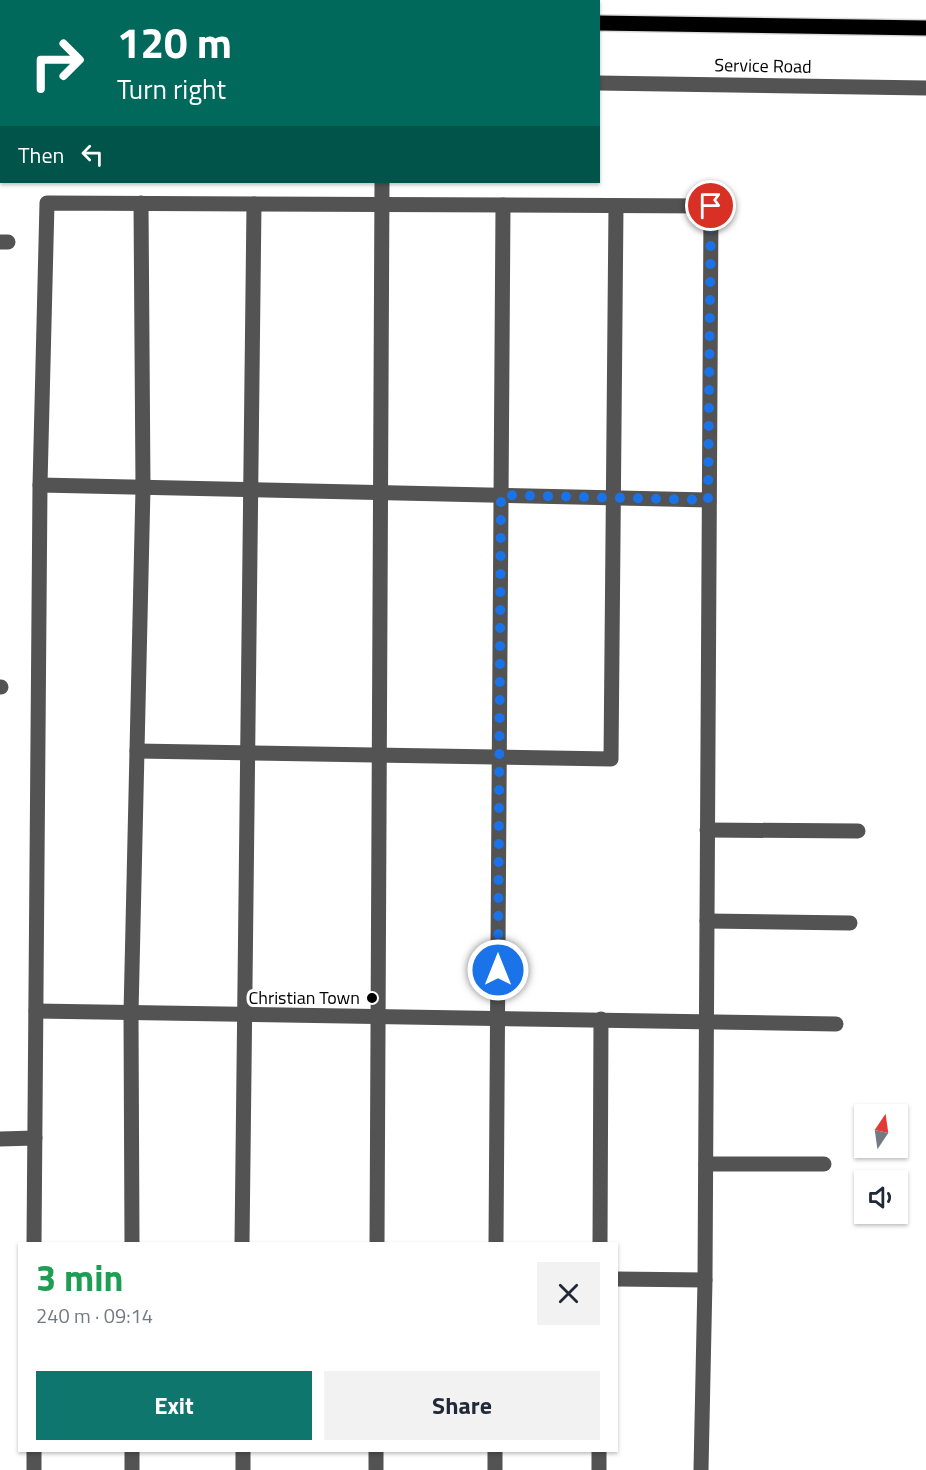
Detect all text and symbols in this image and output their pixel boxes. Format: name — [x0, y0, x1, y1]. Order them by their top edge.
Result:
text: 120 m — [117, 10, 232, 74]
icon: right — [18, 24, 96, 102]
street label: Service Road — [714, 51, 812, 80]
text: Turn right — [117, 68, 226, 109]
text: Then — [18, 138, 64, 172]
icon: left — [76, 138, 109, 171]
pin — [685, 180, 736, 231]
icon: arrive — [694, 189, 727, 222]
position arrow — [466, 938, 530, 1002]
place label: Christian Town — [248, 984, 360, 1011]
marker: Christian Town — [365, 991, 379, 1005]
north arrow — [854, 1104, 908, 1158]
map controls — [854, 1104, 908, 1224]
button: sound — [854, 1170, 908, 1224]
text: 3 min — [36, 1250, 123, 1305]
button: close — [537, 1262, 600, 1325]
text: 240 m · 09:14 — [36, 1300, 153, 1331]
button: Exit — [36, 1371, 312, 1440]
button: Share — [324, 1371, 600, 1440]

